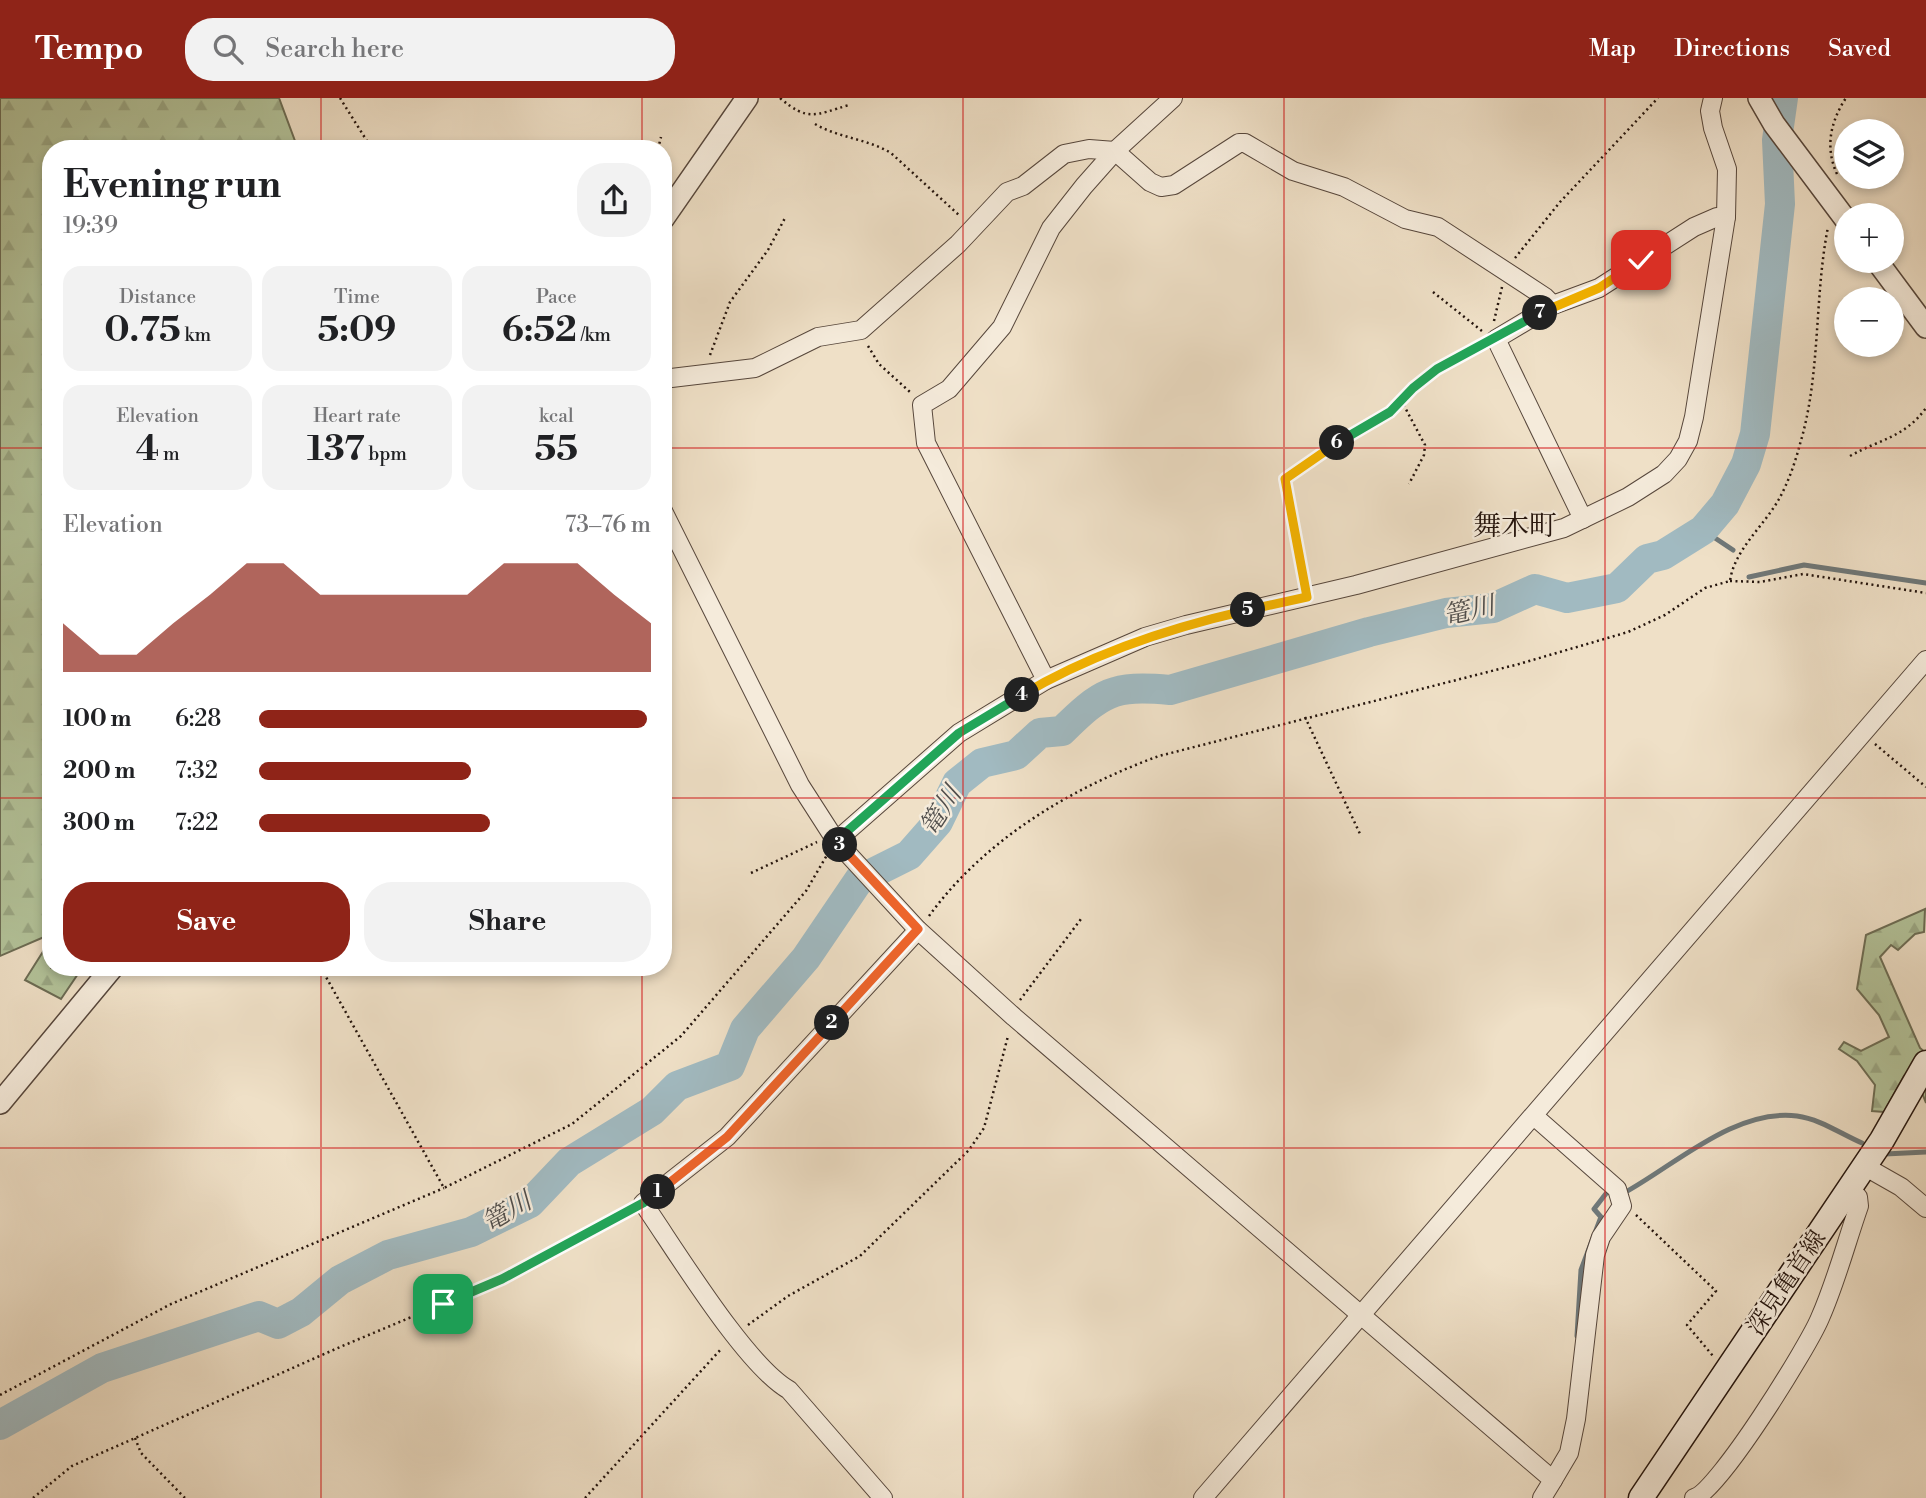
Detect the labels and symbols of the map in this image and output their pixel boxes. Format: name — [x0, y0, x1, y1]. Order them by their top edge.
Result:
pin — [1611, 230, 1671, 290]
pin: 7 — [1522, 296, 1558, 330]
pin: 6 — [1320, 426, 1354, 460]
district label: 舞木町 — [1473, 509, 1557, 544]
water label: 篭川 — [1440, 589, 1501, 632]
pin: 5 — [1230, 592, 1266, 628]
pin: 4 — [1004, 678, 1040, 712]
water label: 篭川 — [913, 778, 970, 842]
pin: 3 — [822, 828, 858, 862]
pin: 2 — [814, 1006, 850, 1040]
pin: 1 — [640, 1174, 676, 1210]
water label: 篭川 — [476, 1184, 540, 1239]
street label: 深見亀首線 — [1741, 1225, 1833, 1341]
pin — [413, 1274, 473, 1334]

